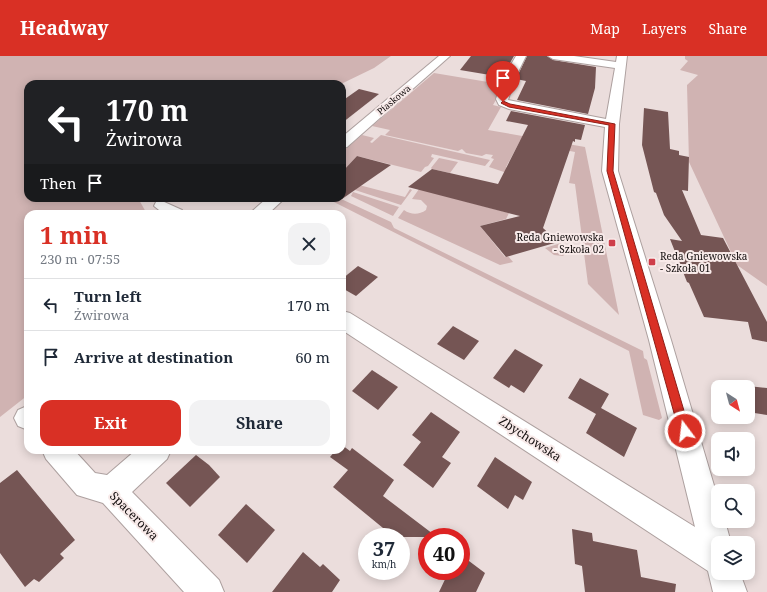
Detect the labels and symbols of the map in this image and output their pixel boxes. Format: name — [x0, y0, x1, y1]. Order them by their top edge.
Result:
pin — [486, 61, 520, 102]
street label: Piaskowa — [374, 82, 413, 118]
place label: Reda Gniewowska - Szkoła 02 — [517, 230, 604, 256]
marker: Reda Gniewowska - Szkoła 02 — [607, 238, 617, 248]
place label: Reda Gniewowska - Szkoła 01 — [660, 249, 748, 275]
marker: Reda Gniewowska - Szkoła 01 — [647, 257, 657, 267]
north arrow — [711, 380, 755, 424]
position arrow — [664, 410, 706, 452]
street label: Zbychowska — [496, 412, 565, 465]
street label: Spacerowa — [106, 487, 163, 544]
speed limit sign: 40 — [418, 528, 470, 580]

